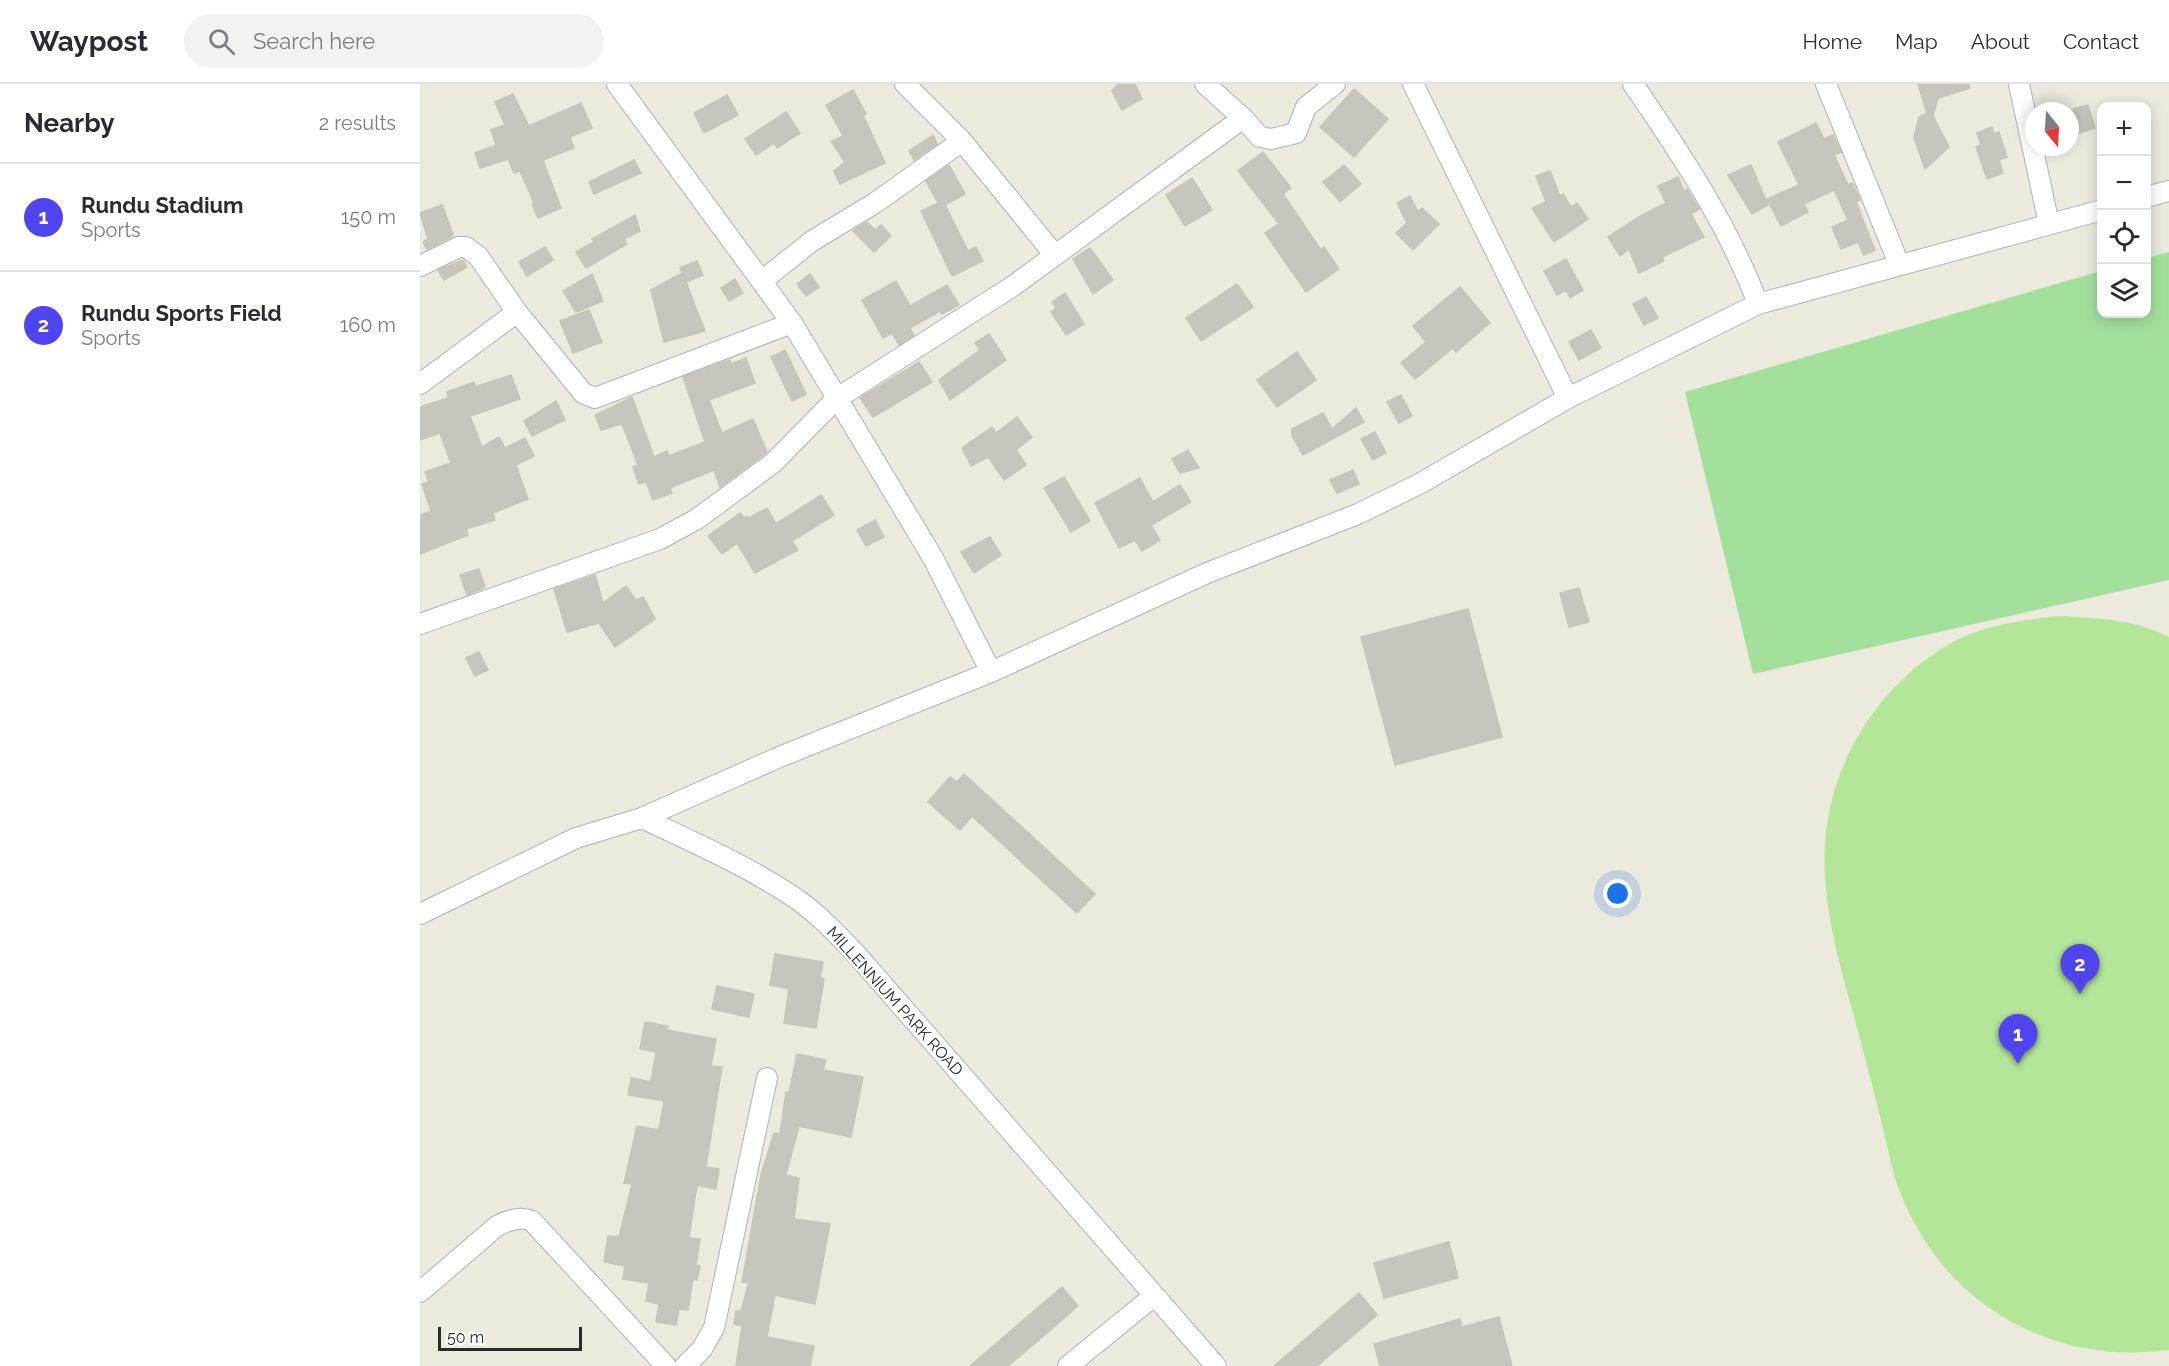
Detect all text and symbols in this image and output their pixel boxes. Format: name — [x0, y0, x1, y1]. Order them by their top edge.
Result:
search box — [184, 14, 604, 68]
text: Waypost — [30, 25, 148, 58]
icon: search — [205, 25, 238, 58]
text: Search here — [253, 28, 375, 54]
text: Home — [1803, 29, 1862, 54]
text: Map — [1895, 29, 1938, 54]
text: About — [1971, 29, 2030, 54]
text: Contact — [2063, 29, 2139, 54]
north arrow — [2025, 102, 2079, 156]
map controls — [2097, 102, 2151, 318]
button: + — [2097, 102, 2151, 156]
text: Nearby — [24, 108, 114, 138]
text: 2 results — [319, 111, 396, 135]
button: − — [2097, 156, 2151, 210]
text: Rundu Stadium — [81, 192, 244, 218]
text: 1 — [39, 205, 48, 229]
text: 150 m — [341, 205, 396, 229]
button: locate — [2097, 210, 2151, 264]
text: Sports — [81, 218, 141, 242]
button: layers — [2097, 264, 2151, 318]
text: Rundu Sports Field — [81, 300, 282, 326]
text: 2 — [38, 313, 49, 337]
text: 160 m — [340, 313, 396, 337]
text: Sports — [81, 326, 141, 350]
your location — [1603, 879, 1632, 908]
street label: MILLENNIUM PARK ROAD — [823, 922, 967, 1080]
pin: 2 — [2060, 944, 2100, 994]
pin: 1 — [1998, 1014, 2038, 1064]
scale bar — [438, 1324, 582, 1352]
text: 50 m — [447, 1328, 484, 1347]

